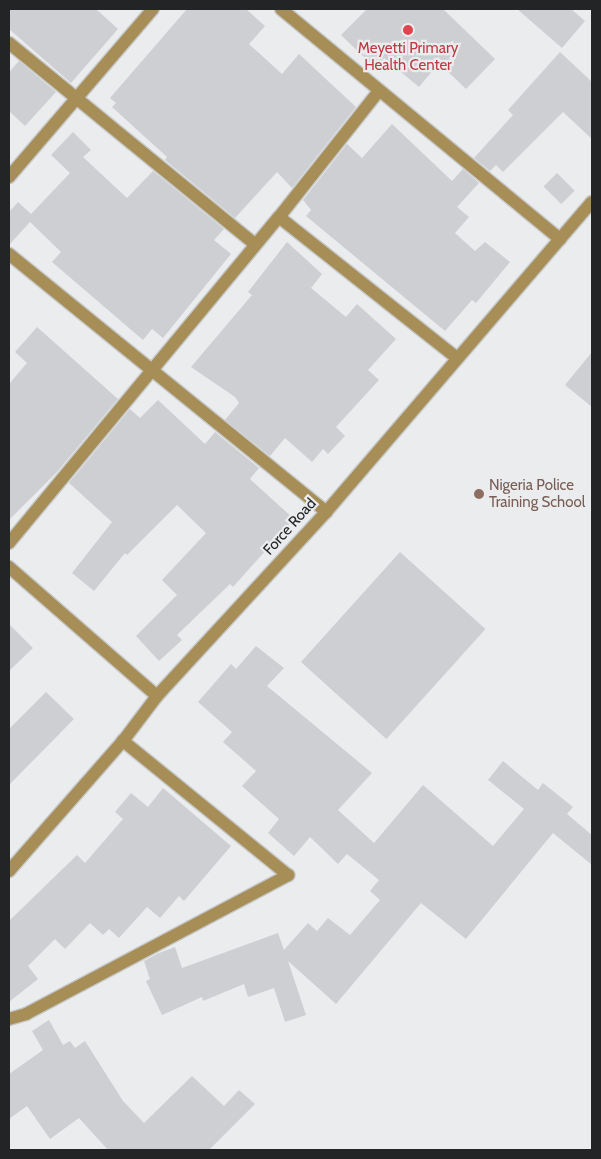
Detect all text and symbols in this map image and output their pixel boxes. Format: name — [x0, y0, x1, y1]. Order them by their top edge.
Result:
marker: Meyetti Primary Health Center — [401, 23, 415, 37]
place label: Meyetti Primary Health Center — [358, 39, 458, 74]
place label: Nigeria Police Training School — [489, 476, 585, 511]
marker: Nigeria Police Training School — [473, 488, 485, 500]
street label: Force Road — [260, 495, 320, 559]

